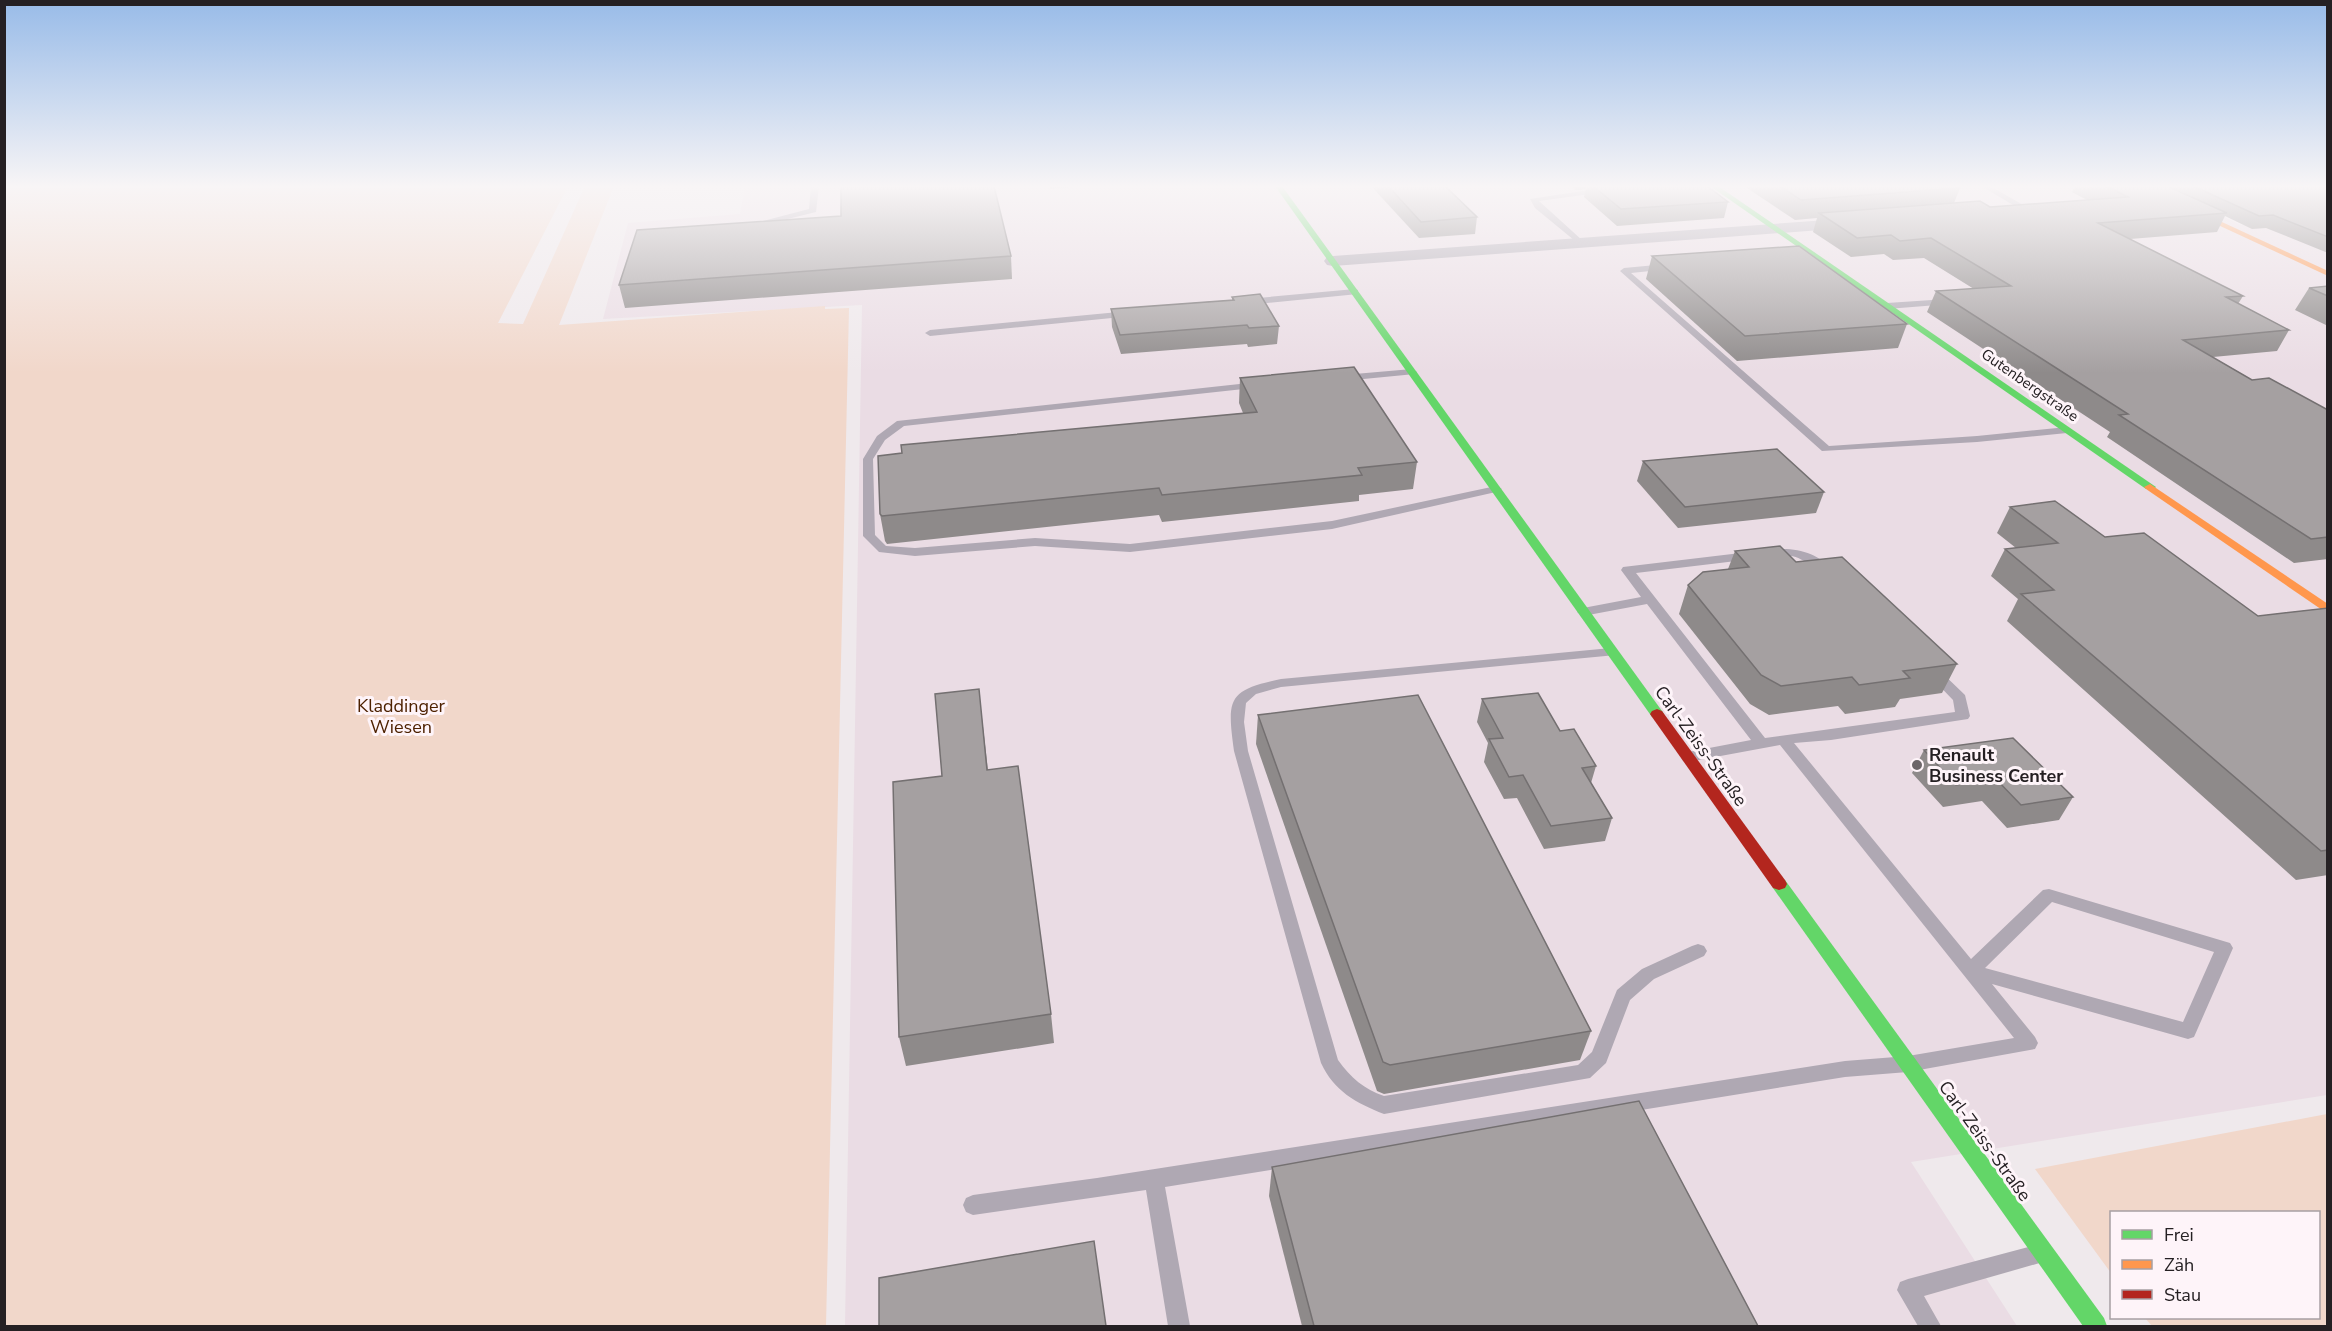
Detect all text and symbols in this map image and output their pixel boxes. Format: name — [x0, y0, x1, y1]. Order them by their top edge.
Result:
street label: Gutenbergstraße — [1977, 344, 2083, 426]
street label: Carl-Zeiss-Straße — [1649, 681, 1753, 811]
park label: Kladdinger Wiesen — [357, 694, 446, 739]
place label: Renault Business Center — [1929, 743, 2063, 788]
marker: Renault Business Center — [1910, 758, 1924, 772]
street label: Carl-Zeiss-Straße — [1933, 1076, 2037, 1206]
legend — [2110, 1211, 2320, 1319]
text: Frei — [2164, 1223, 2194, 1247]
text: Zäh — [2164, 1253, 2194, 1277]
text: Stau — [2164, 1283, 2201, 1307]

